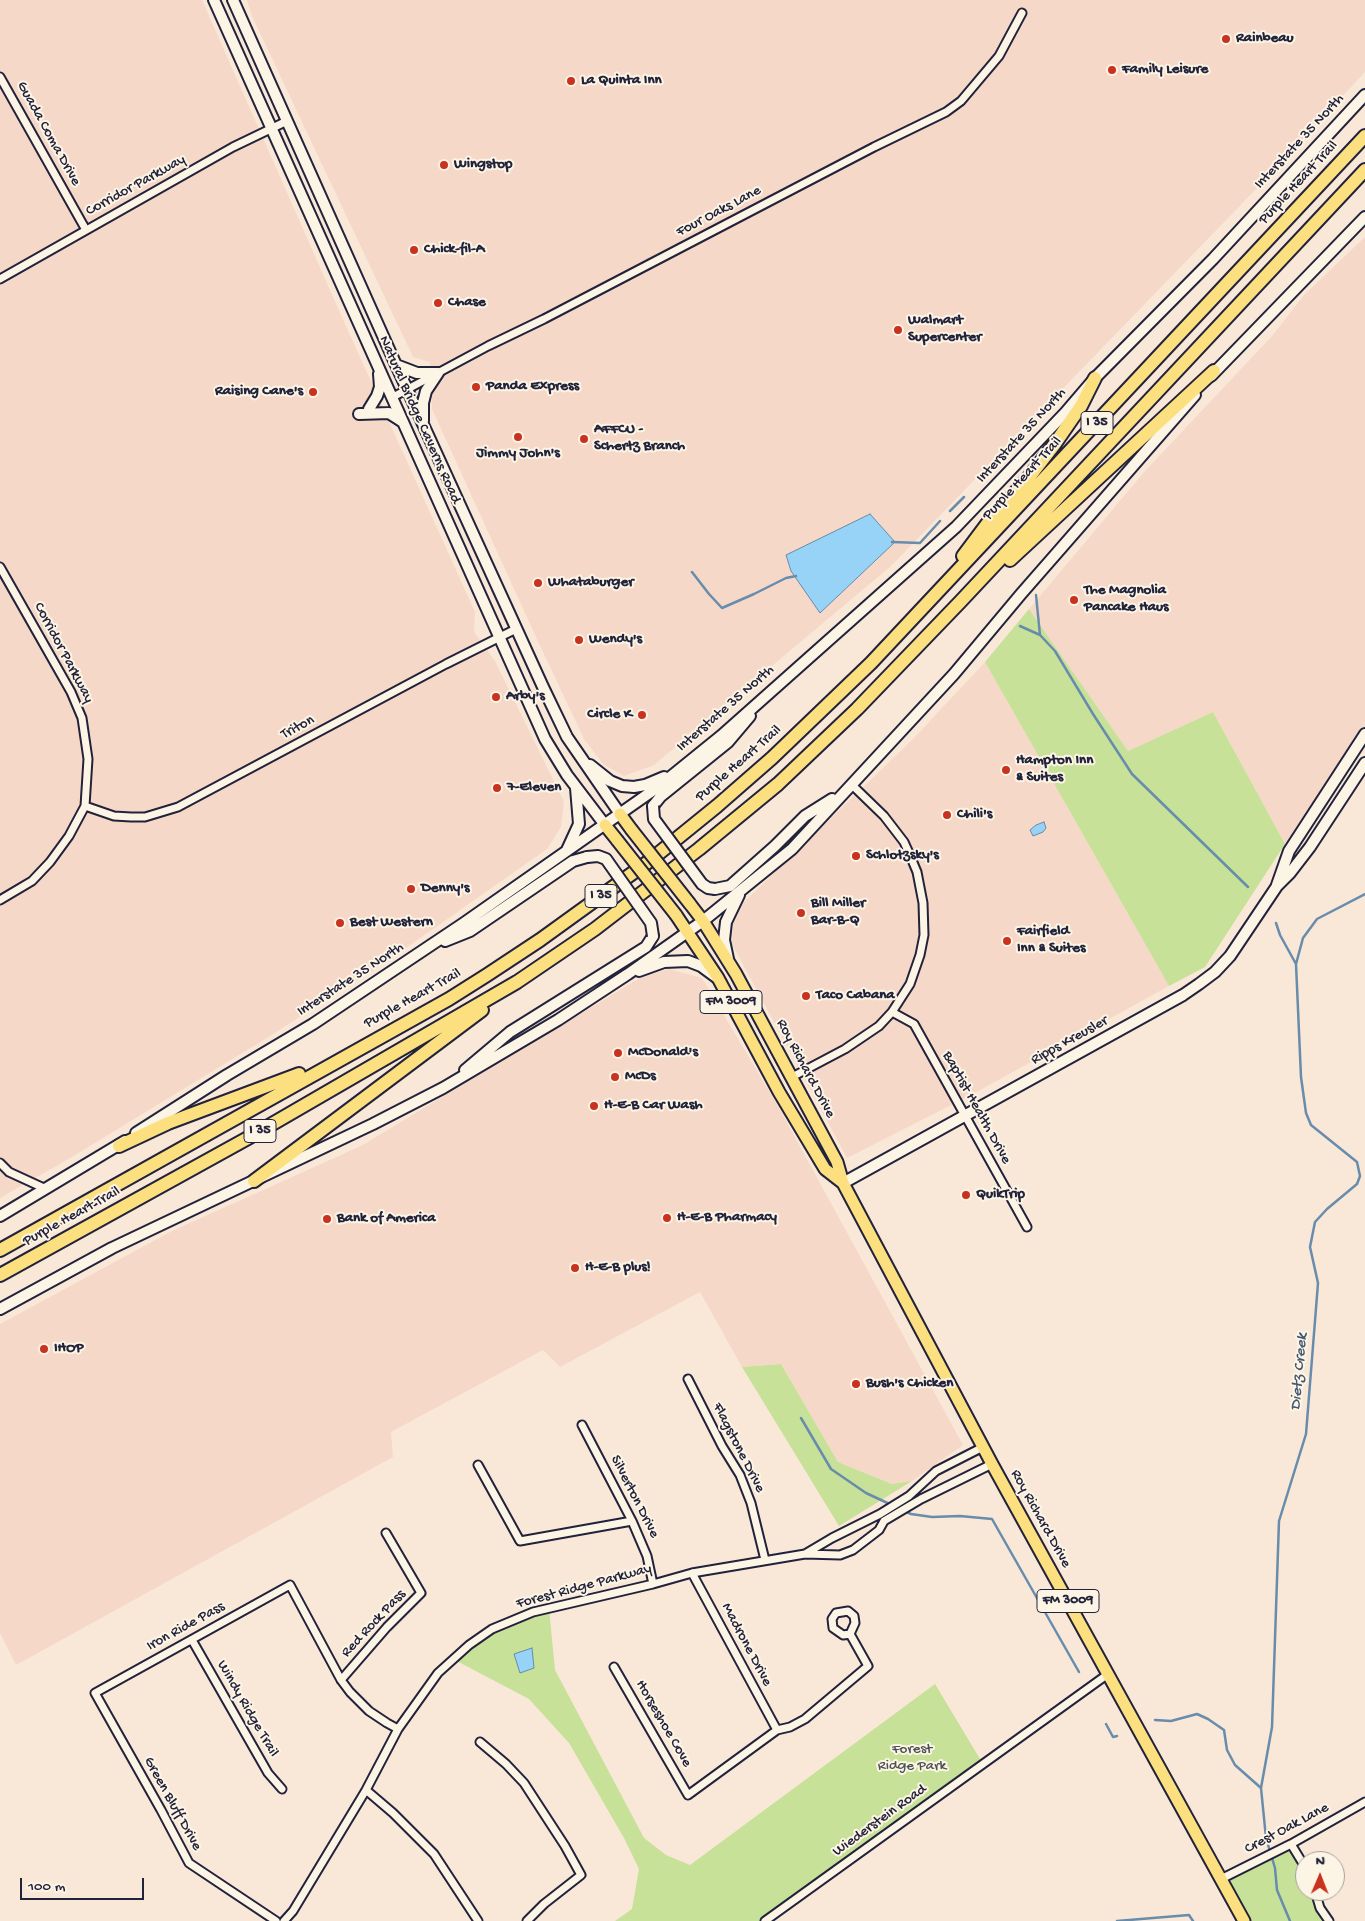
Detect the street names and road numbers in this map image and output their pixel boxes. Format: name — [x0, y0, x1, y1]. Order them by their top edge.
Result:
street label: Guada Coma Drive — [12, 79, 84, 189]
street label: Interstate 35 North — [1251, 91, 1349, 193]
street label: Purple Heart Trail — [1256, 137, 1342, 229]
street label: Corridor Parkway — [83, 151, 189, 221]
street label: Four Oaks Lane — [674, 182, 764, 242]
street label: Natural Bridge Caverns Road — [374, 333, 464, 507]
street label: Interstate 35 North — [973, 385, 1071, 487]
road number: I 35 — [1081, 412, 1113, 434]
street label: Purple Heart Trail — [980, 433, 1066, 525]
street label: Corridor Parkway — [29, 600, 97, 706]
street label: Interstate 35 North — [673, 662, 779, 756]
street label: Triton — [278, 712, 318, 744]
street label: Purple Heart Trail — [692, 722, 786, 806]
road number: I 35 — [585, 884, 617, 908]
street label: Interstate 35 North — [294, 939, 408, 1021]
street label: Purple Heart Trail — [361, 965, 465, 1033]
road number: FM 3009 — [700, 990, 762, 1014]
street label: Ripps Kreusler — [1028, 1012, 1112, 1070]
street label: Roy Richard Drive — [771, 1016, 839, 1122]
street label: Baptist Health Drive — [938, 1048, 1014, 1168]
road number: I 35 — [244, 1120, 276, 1142]
street label: Purple Heart Trail — [20, 1183, 124, 1251]
street label: Flagstone Drive — [708, 1400, 768, 1496]
street label: Silverton Drive — [605, 1453, 663, 1541]
street label: Roy Richard Drive — [1006, 1467, 1074, 1571]
street label: Forest Ridge Parkway — [514, 1560, 654, 1614]
street label: Red Rock Pass — [338, 1586, 410, 1662]
road number: FM 3009 — [1037, 1590, 1099, 1612]
street label: Iron Ride Pass — [144, 1598, 228, 1656]
street label: Madrone Drive — [717, 1600, 775, 1690]
street label: Windy Ridge Trail — [212, 1657, 282, 1761]
street label: Horseshoe Cove — [631, 1677, 695, 1771]
street label: Green Bluff Drive — [139, 1754, 205, 1854]
street label: Wiederstein Road — [830, 1781, 930, 1861]
street label: Crest Oak Lane — [1242, 1799, 1332, 1859]

